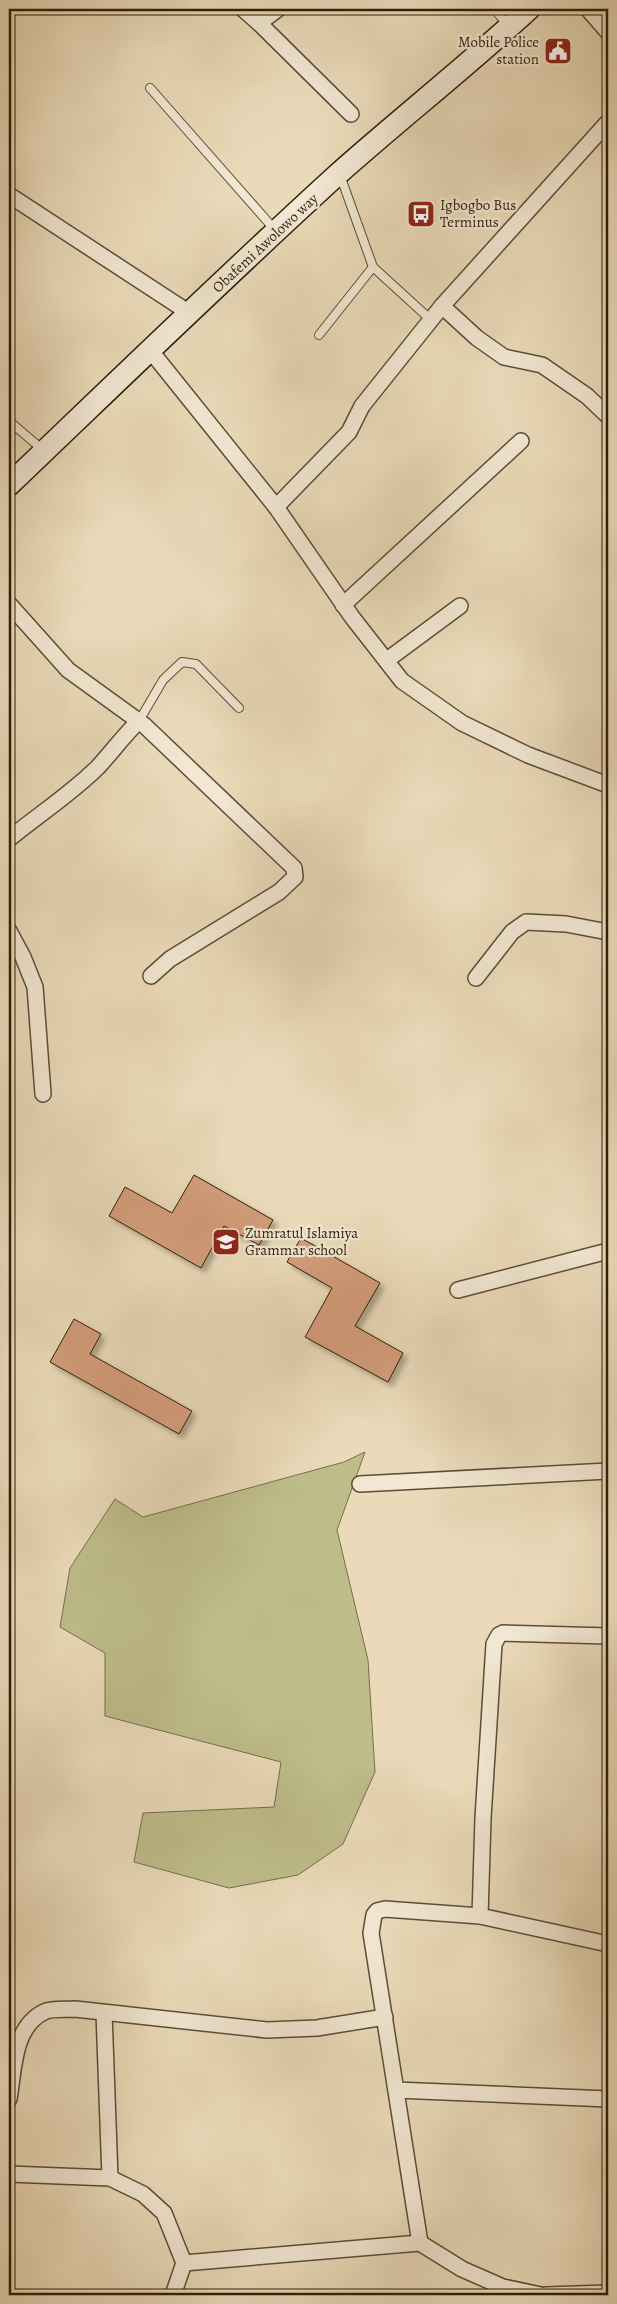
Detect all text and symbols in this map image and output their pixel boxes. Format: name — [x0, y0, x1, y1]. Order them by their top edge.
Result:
place label: Mobile Police station — [458, 32, 539, 69]
public building icon: Mobile Police station — [543, 36, 573, 66]
street label: Obafemi Awolowo way — [208, 189, 322, 297]
place label: Igbogbo Bus Terminus — [440, 195, 516, 232]
bus stop icon: Igbogbo Bus Terminus — [406, 199, 436, 229]
place label: Zumratul Islamiya Grammar school — [245, 1223, 358, 1260]
school or university icon: Zumratul Islamiya Grammar school — [211, 1227, 241, 1257]

